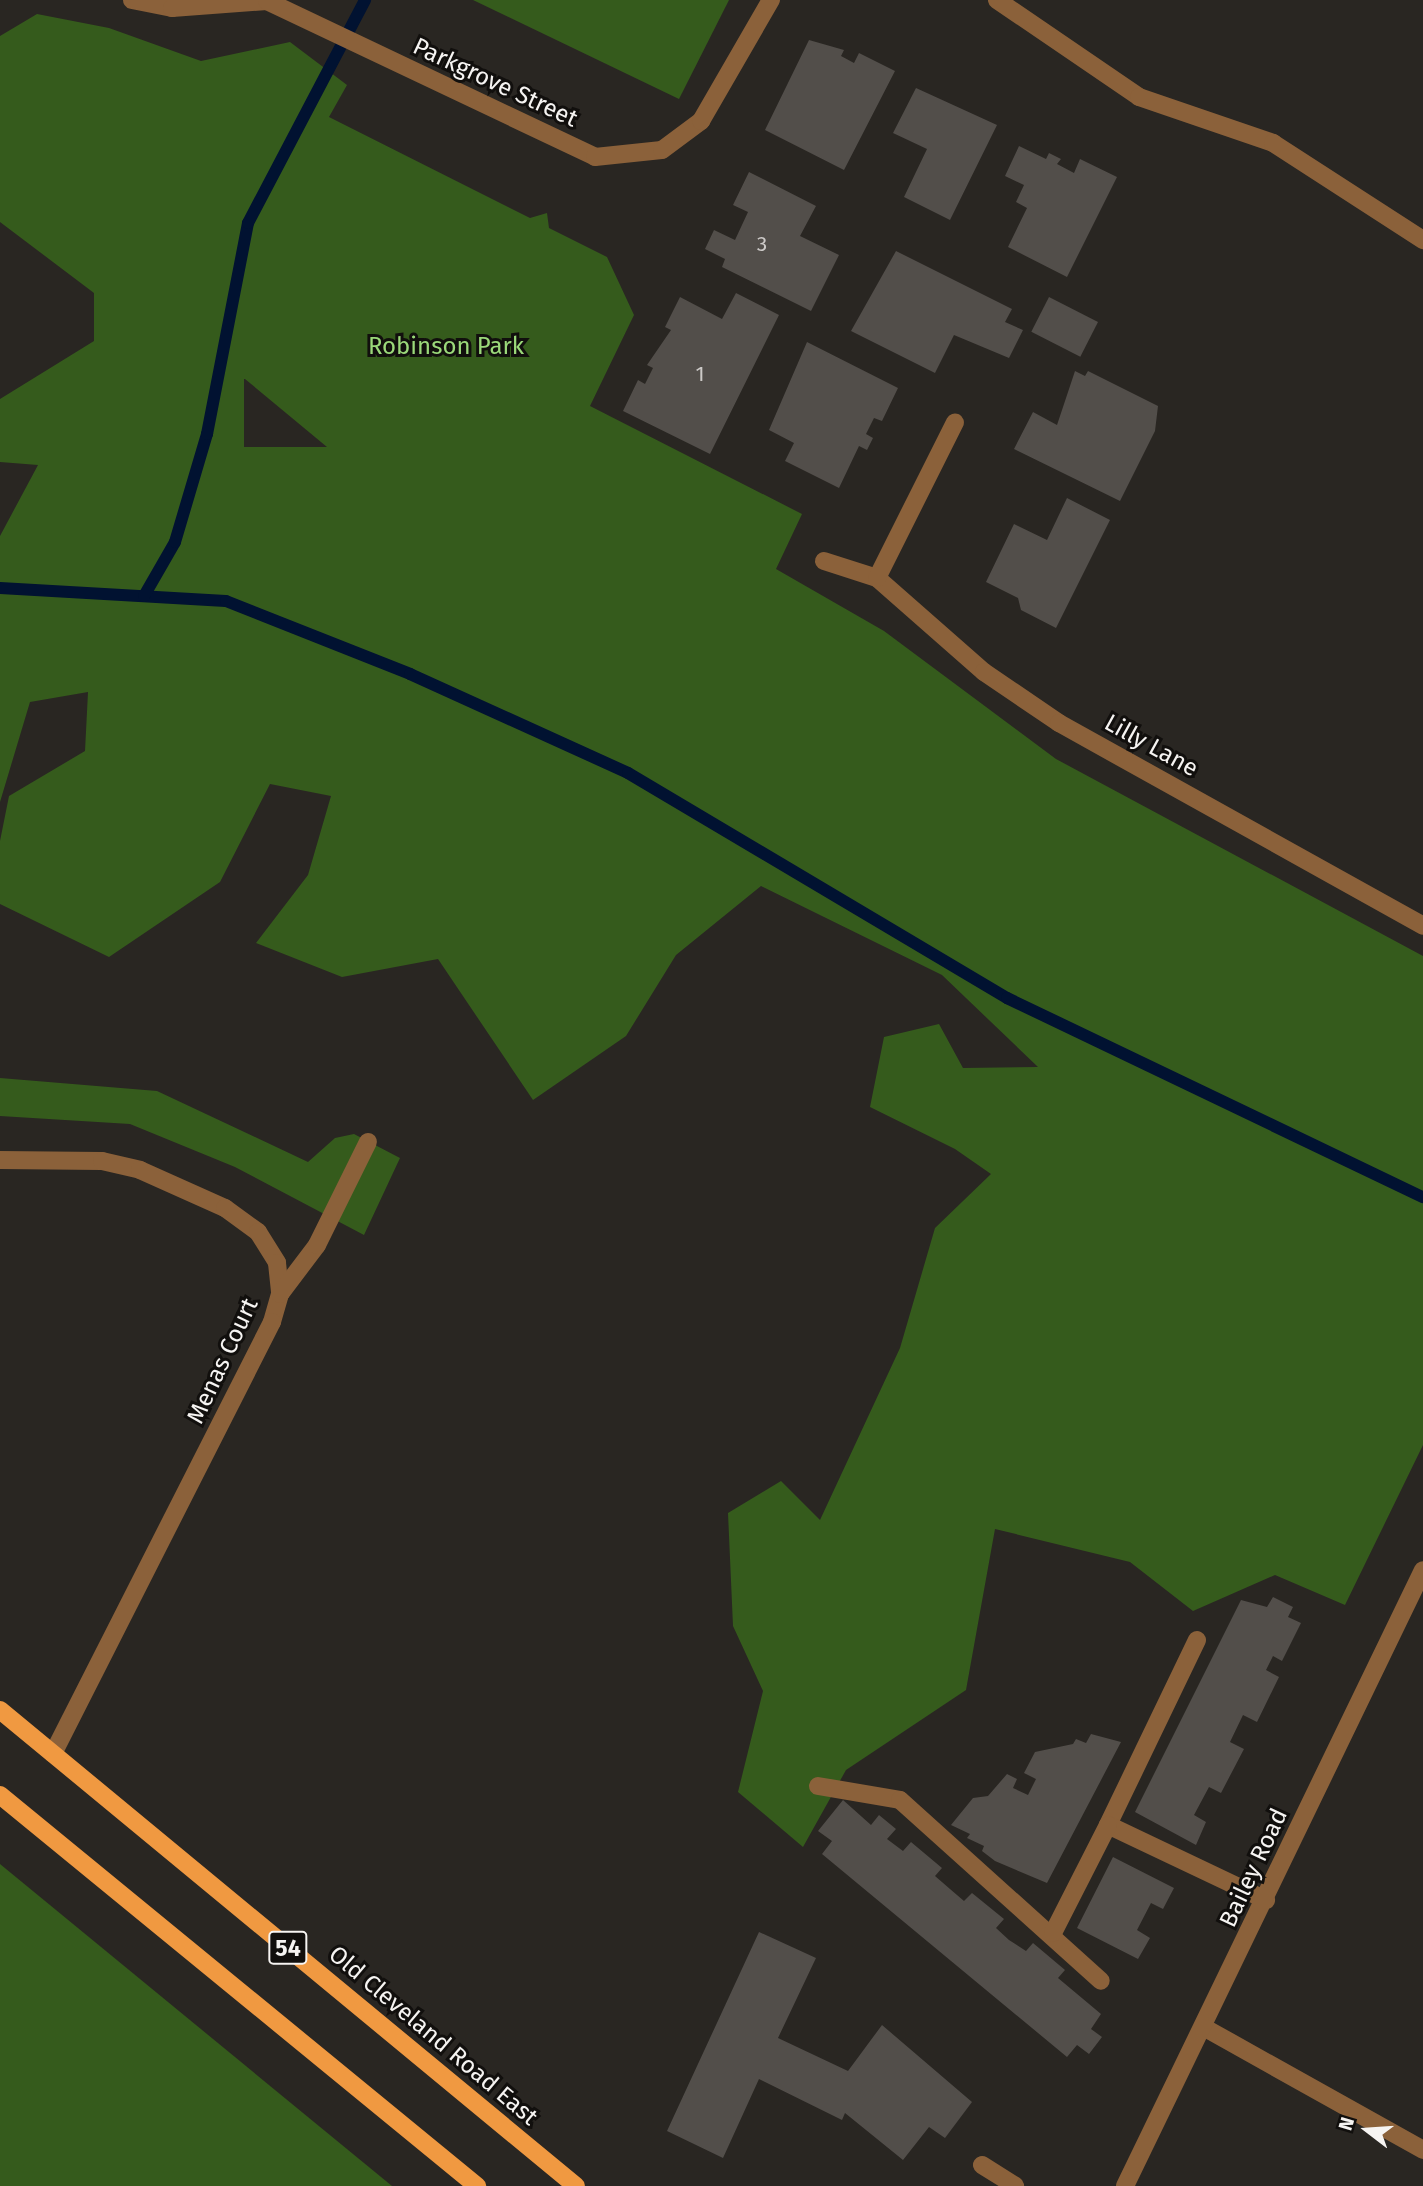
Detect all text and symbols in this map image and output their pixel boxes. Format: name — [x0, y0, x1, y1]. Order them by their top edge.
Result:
street label: Parkgrove Street — [408, 32, 582, 134]
house number: 3 — [757, 231, 767, 257]
park label: Robinson Park — [368, 333, 524, 361]
house number: 1 — [695, 361, 705, 387]
street label: Lilly Lane — [1099, 709, 1203, 783]
street label: Menas Court — [181, 1294, 265, 1428]
street label: Bailey Road — [1214, 1804, 1294, 1932]
road number: 54 — [267, 1928, 309, 1968]
street label: Old Cleveland Road East — [323, 1940, 543, 2132]
north arrow — [1332, 2095, 1402, 2165]
text: N — [1334, 2114, 1359, 2133]

